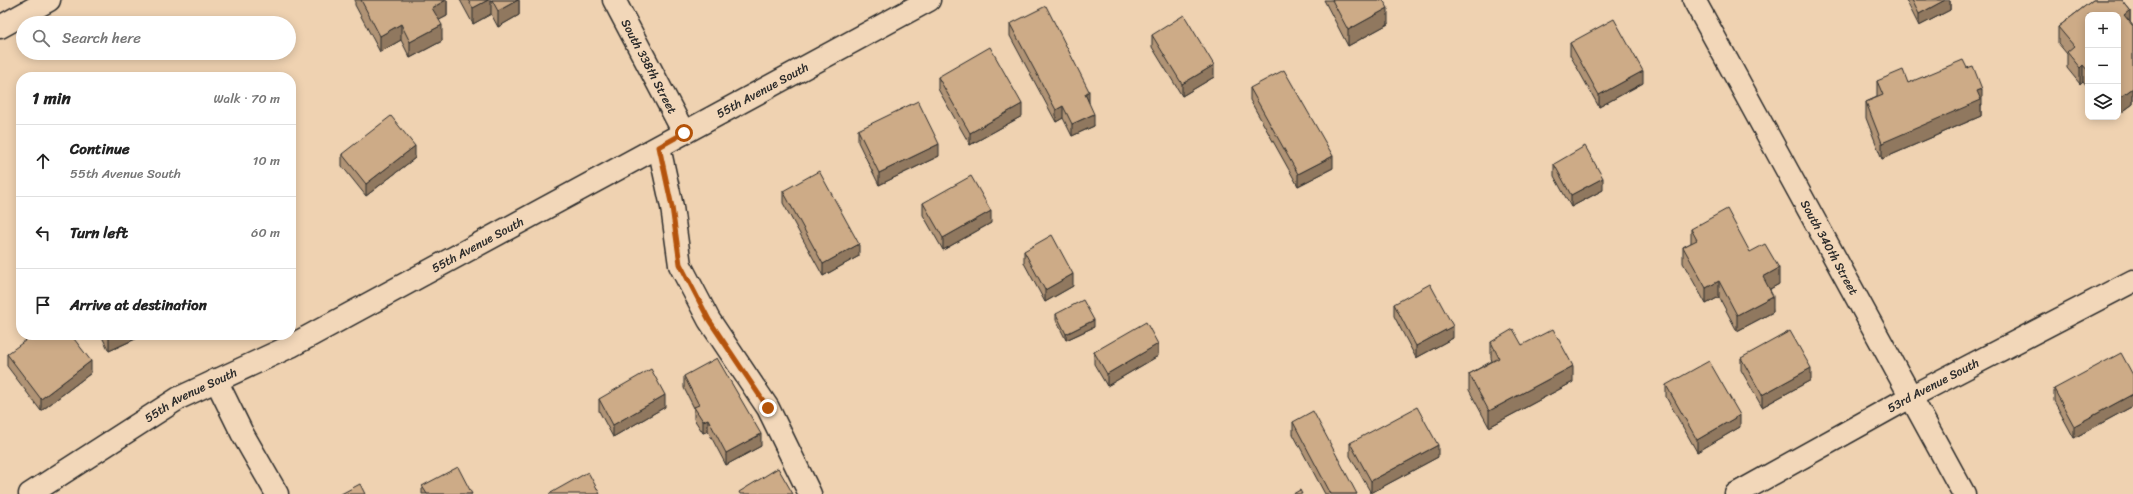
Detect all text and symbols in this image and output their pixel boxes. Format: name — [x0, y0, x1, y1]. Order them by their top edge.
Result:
map controls — [2085, 12, 2121, 120]
button: + — [2085, 12, 2121, 48]
street label: South 338th Street — [615, 15, 683, 118]
search box — [16, 16, 296, 60]
text: Search here — [62, 25, 141, 51]
icon: search — [30, 27, 52, 49]
button: − — [2085, 48, 2121, 84]
street label: 55th Avenue South — [712, 56, 813, 124]
text: 1 min — [32, 83, 71, 113]
button: layers — [2085, 84, 2121, 120]
text: Walk · 70 m — [214, 87, 280, 110]
route start — [675, 124, 693, 142]
text: Continue — [70, 136, 130, 162]
text: 10 m — [253, 149, 280, 172]
icon: ahead — [32, 150, 54, 172]
text: 55th Avenue South — [70, 162, 181, 185]
street label: South 340th Street — [1794, 196, 1864, 299]
street label: 55th Avenue South — [427, 211, 528, 279]
text: Turn left — [70, 220, 128, 246]
text: 60 m — [251, 221, 280, 244]
icon: left — [32, 222, 54, 244]
text: Arrive at destination — [70, 292, 207, 318]
icon: arrive — [32, 294, 54, 316]
street label: 53rd Avenue South — [1883, 352, 1983, 419]
street label: 55th Avenue South — [140, 361, 241, 429]
route end — [759, 399, 777, 417]

